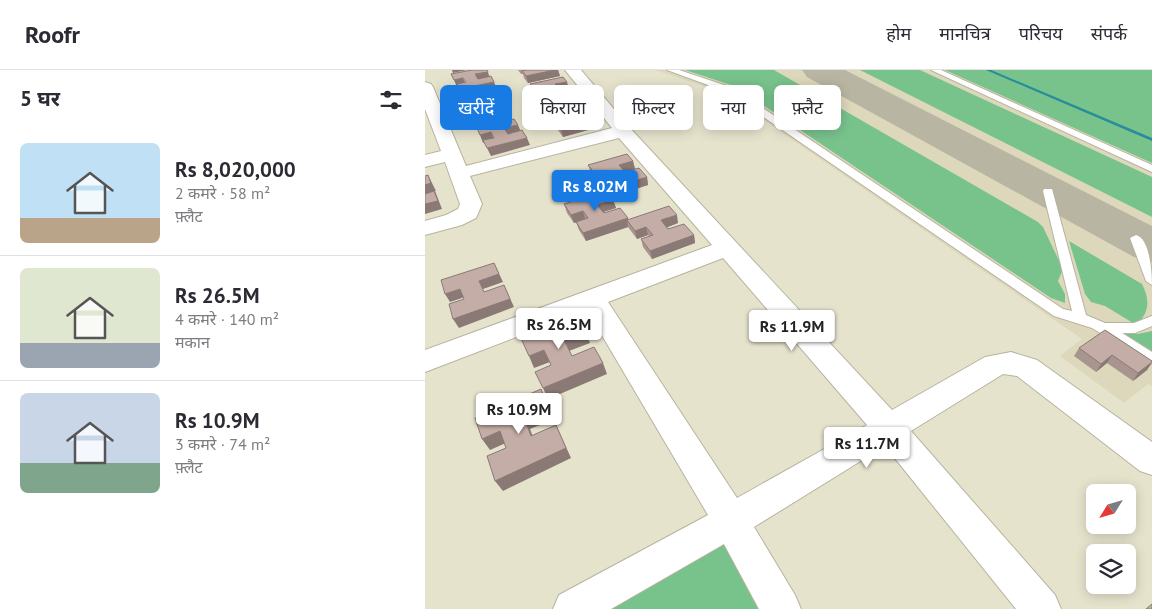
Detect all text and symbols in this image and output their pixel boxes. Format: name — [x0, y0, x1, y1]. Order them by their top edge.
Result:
text: Roofr — [25, 19, 80, 50]
text: होम — [886, 22, 911, 45]
text: मानचित्र — [939, 22, 991, 45]
text: परिचय — [1019, 22, 1063, 45]
text: संपर्क — [1091, 22, 1127, 45]
text: 5 घर — [20, 85, 60, 112]
chip: खरीदें — [440, 85, 512, 130]
chip: किराया — [522, 85, 604, 130]
chip: फ़िल्टर — [614, 85, 693, 130]
chip: नया — [703, 85, 764, 130]
chip: फ़्लैट — [774, 85, 841, 130]
icon: filters — [377, 86, 405, 114]
text: Rs 8,020,000 — [175, 156, 296, 183]
icon: home — [60, 163, 120, 223]
pin: Rs 8.02M — [543, 170, 647, 212]
text: Rs 8.02M — [563, 176, 627, 196]
text: 2 कमरे · 58 m² — [175, 183, 270, 203]
text: फ़्लैट — [175, 206, 203, 226]
text: Rs 26.5M — [175, 282, 260, 309]
icon: home — [60, 288, 120, 348]
pin: Rs 26.5M — [507, 308, 611, 350]
text: 4 कमरे · 140 m² — [175, 309, 279, 329]
pin: Rs 11.9M — [740, 310, 844, 352]
text: Rs 26.5M — [527, 314, 591, 334]
text: Rs 11.9M — [760, 316, 824, 336]
text: मकान — [175, 332, 210, 352]
pin: Rs 10.9M — [467, 392, 571, 435]
text: Rs 10.9M — [487, 399, 551, 419]
text: Rs 10.9M — [175, 407, 260, 434]
icon: home — [60, 413, 120, 473]
pin: Rs 11.7M — [815, 426, 919, 469]
text: Rs 11.7M — [835, 433, 899, 453]
text: 3 कमरे · 74 m² — [175, 434, 270, 454]
text: फ़्लैट — [175, 457, 203, 477]
north arrow — [1086, 484, 1136, 534]
map controls — [1086, 484, 1136, 594]
button: layers — [1086, 544, 1136, 594]

